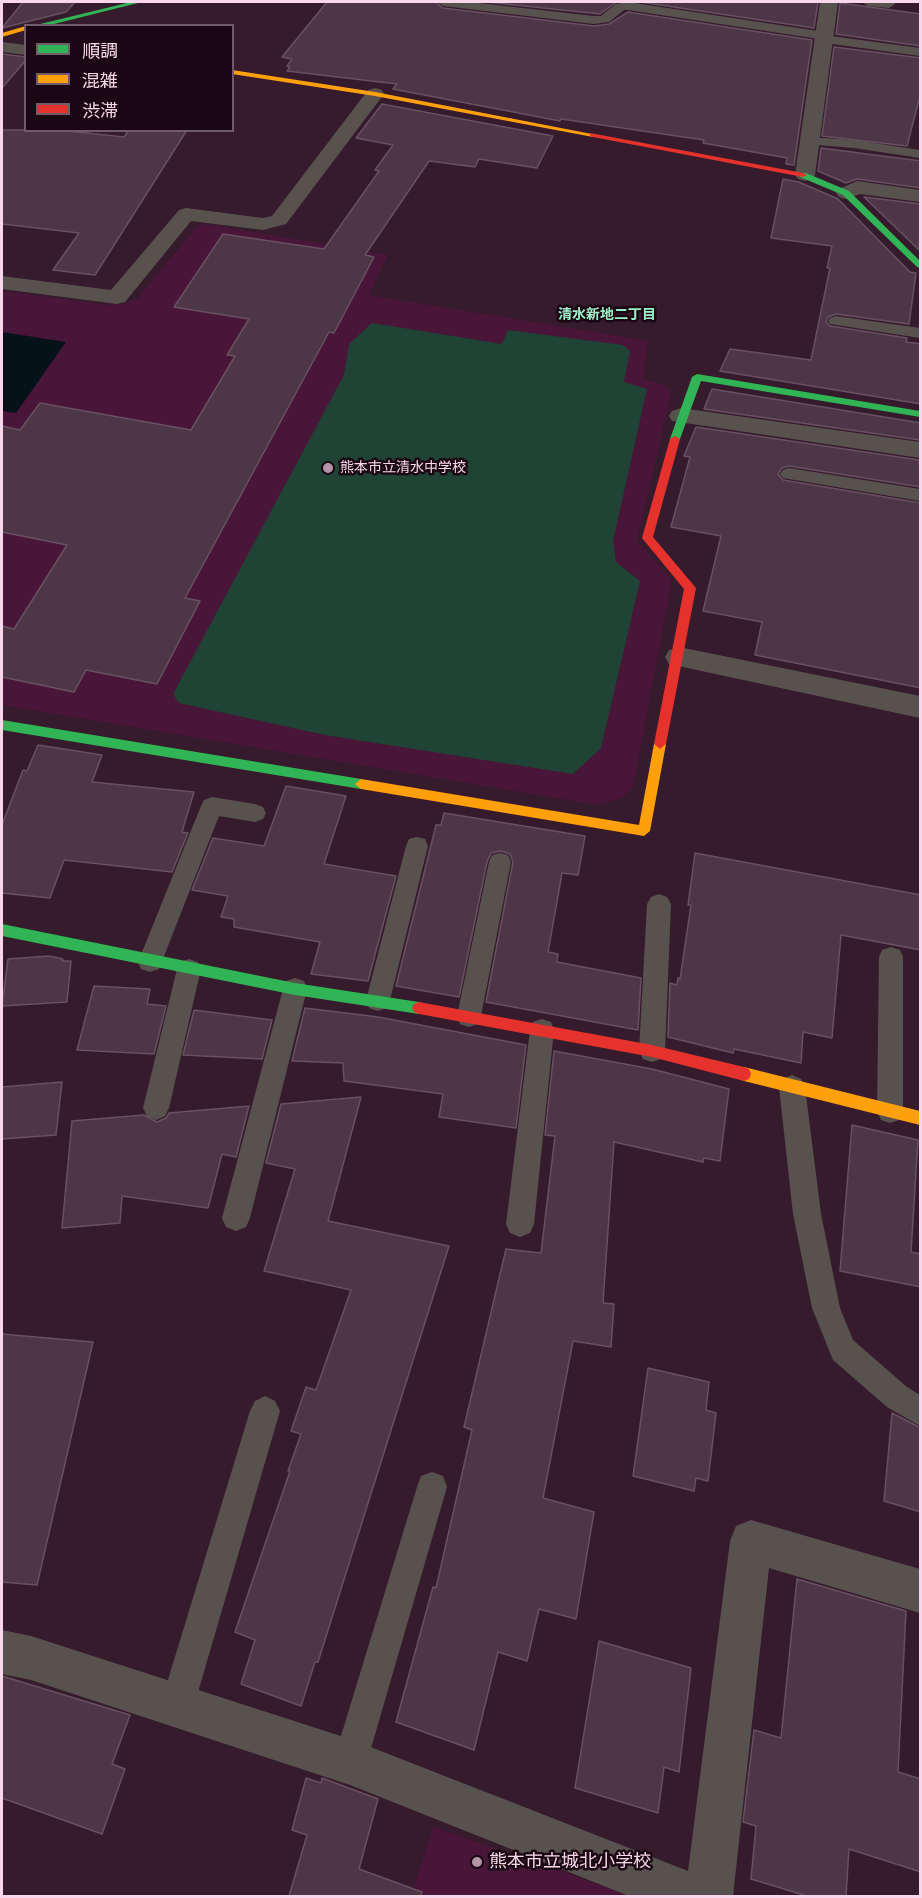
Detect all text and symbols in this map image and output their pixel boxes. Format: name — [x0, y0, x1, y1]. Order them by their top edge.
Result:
legend — [24, 24, 234, 132]
text: 順調 — [82, 40, 118, 62]
text: 混雑 — [82, 70, 118, 92]
text: 渋滞 — [82, 100, 118, 122]
district label: 清水新地二丁目 — [558, 307, 656, 323]
place label: 熊本市立清水中学校 — [340, 460, 466, 476]
marker: 熊本市立清水中学校 — [321, 461, 335, 475]
place label: 熊本市立城北小学校 — [489, 1851, 651, 1873]
marker: 熊本市立城北小学校 — [470, 1855, 484, 1869]

